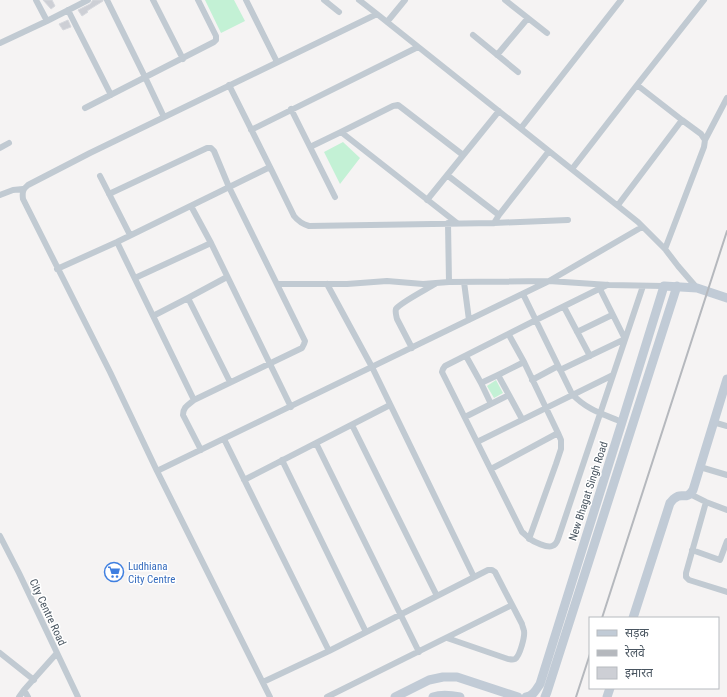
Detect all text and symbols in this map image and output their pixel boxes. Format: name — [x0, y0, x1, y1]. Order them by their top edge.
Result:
street label: New Bhagat Singh Road — [566, 440, 611, 542]
place label: Ludhiana City Centre — [128, 560, 176, 586]
supermarket icon: Ludhiana City Centre — [103, 561, 125, 583]
street label: City Centre Road — [26, 577, 69, 648]
legend — [589, 617, 719, 689]
text: सड़क — [625, 626, 650, 640]
text: रेलवे — [625, 645, 645, 660]
text: इमारत — [625, 666, 654, 680]

